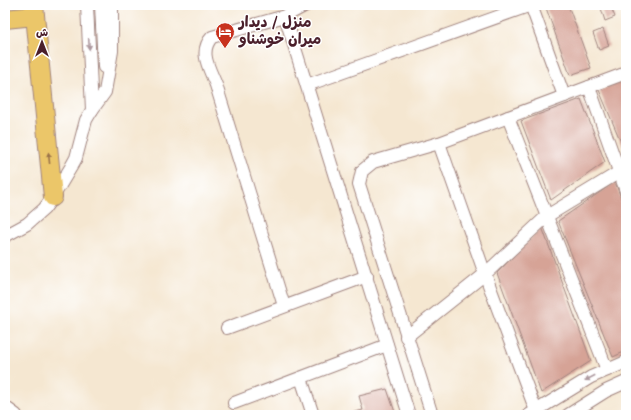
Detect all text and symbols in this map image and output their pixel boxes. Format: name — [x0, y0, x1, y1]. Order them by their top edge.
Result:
place label: منزل / ديدار ميران خوشناو — [237, 13, 321, 50]
hotel icon: منزل / ديدار ميران خوشناو — [214, 21, 236, 49]
north arrow — [22, 22, 62, 62]
text: ش — [36, 26, 48, 40]
one-way arrow — [85, 38, 92, 50]
one-way arrow — [46, 152, 53, 164]
one-way arrow — [585, 374, 596, 381]

